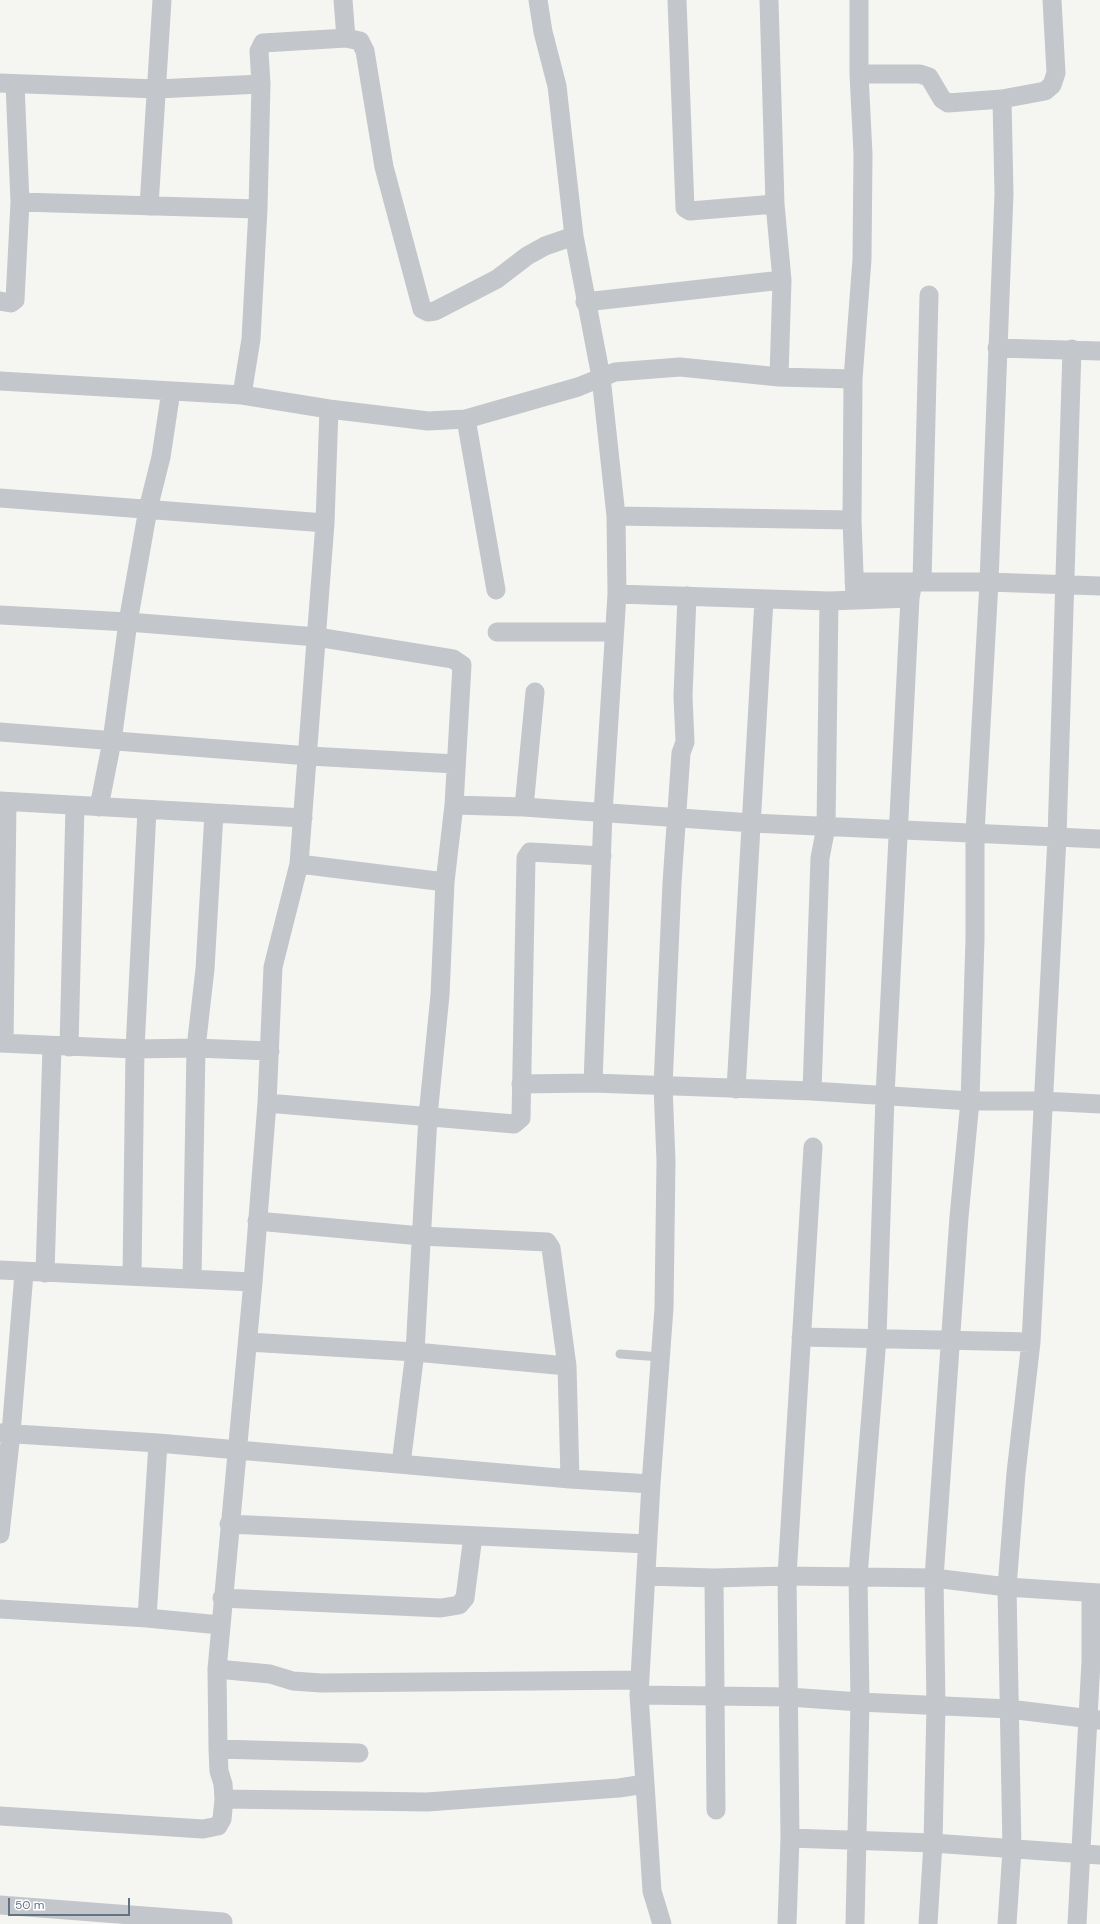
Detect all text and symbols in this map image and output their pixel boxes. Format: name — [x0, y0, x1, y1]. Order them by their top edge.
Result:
scale bar — [10, 1890, 132, 1916]
text: 50 m — [15, 1897, 44, 1913]

